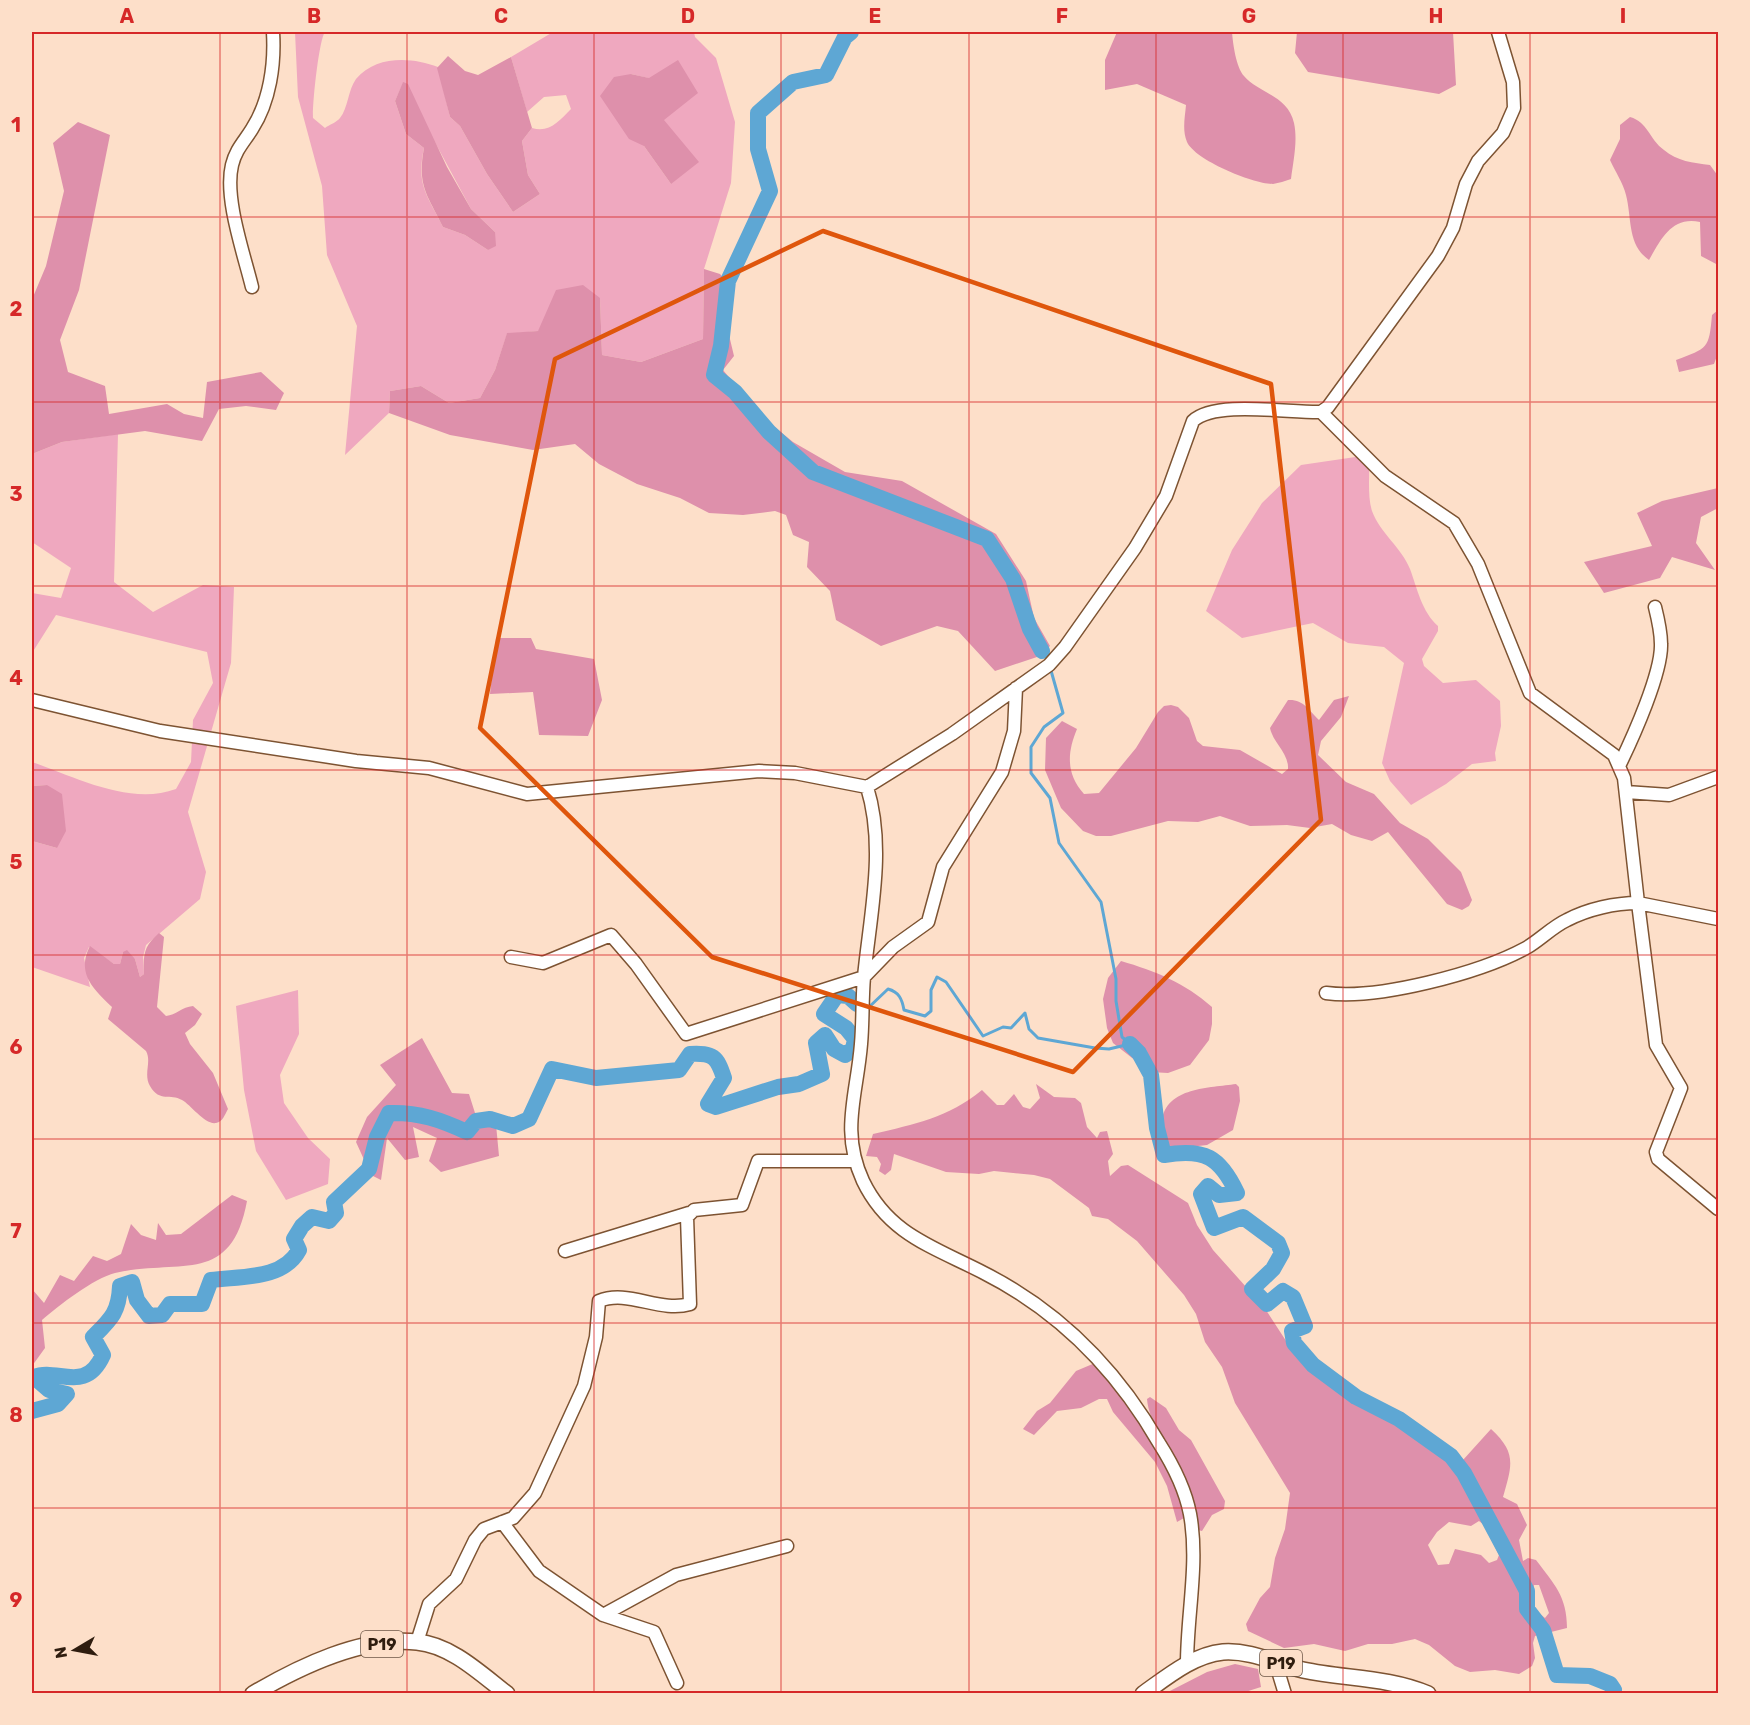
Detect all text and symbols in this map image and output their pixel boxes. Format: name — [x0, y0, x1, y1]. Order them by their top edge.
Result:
text: A — [120, 4, 135, 28]
text: B — [307, 4, 321, 28]
text: C — [494, 4, 508, 28]
text: D — [681, 4, 695, 28]
text: E — [869, 4, 881, 28]
text: F — [1056, 4, 1068, 28]
text: G — [1242, 4, 1256, 28]
text: H — [1429, 4, 1443, 28]
text: I — [1620, 4, 1626, 28]
text: 1 — [11, 113, 21, 137]
text: 2 — [10, 297, 23, 321]
text: 3 — [9, 482, 23, 506]
text: 4 — [9, 666, 23, 690]
text: 5 — [10, 850, 23, 874]
text: 6 — [9, 1035, 23, 1059]
text: 7 — [10, 1219, 22, 1243]
text: 8 — [9, 1403, 23, 1427]
text: 9 — [10, 1588, 23, 1612]
north arrow — [45, 1620, 105, 1680]
road number: P19 — [361, 1631, 403, 1657]
text: N — [50, 1645, 71, 1660]
road number: P19 — [1260, 1650, 1302, 1676]

